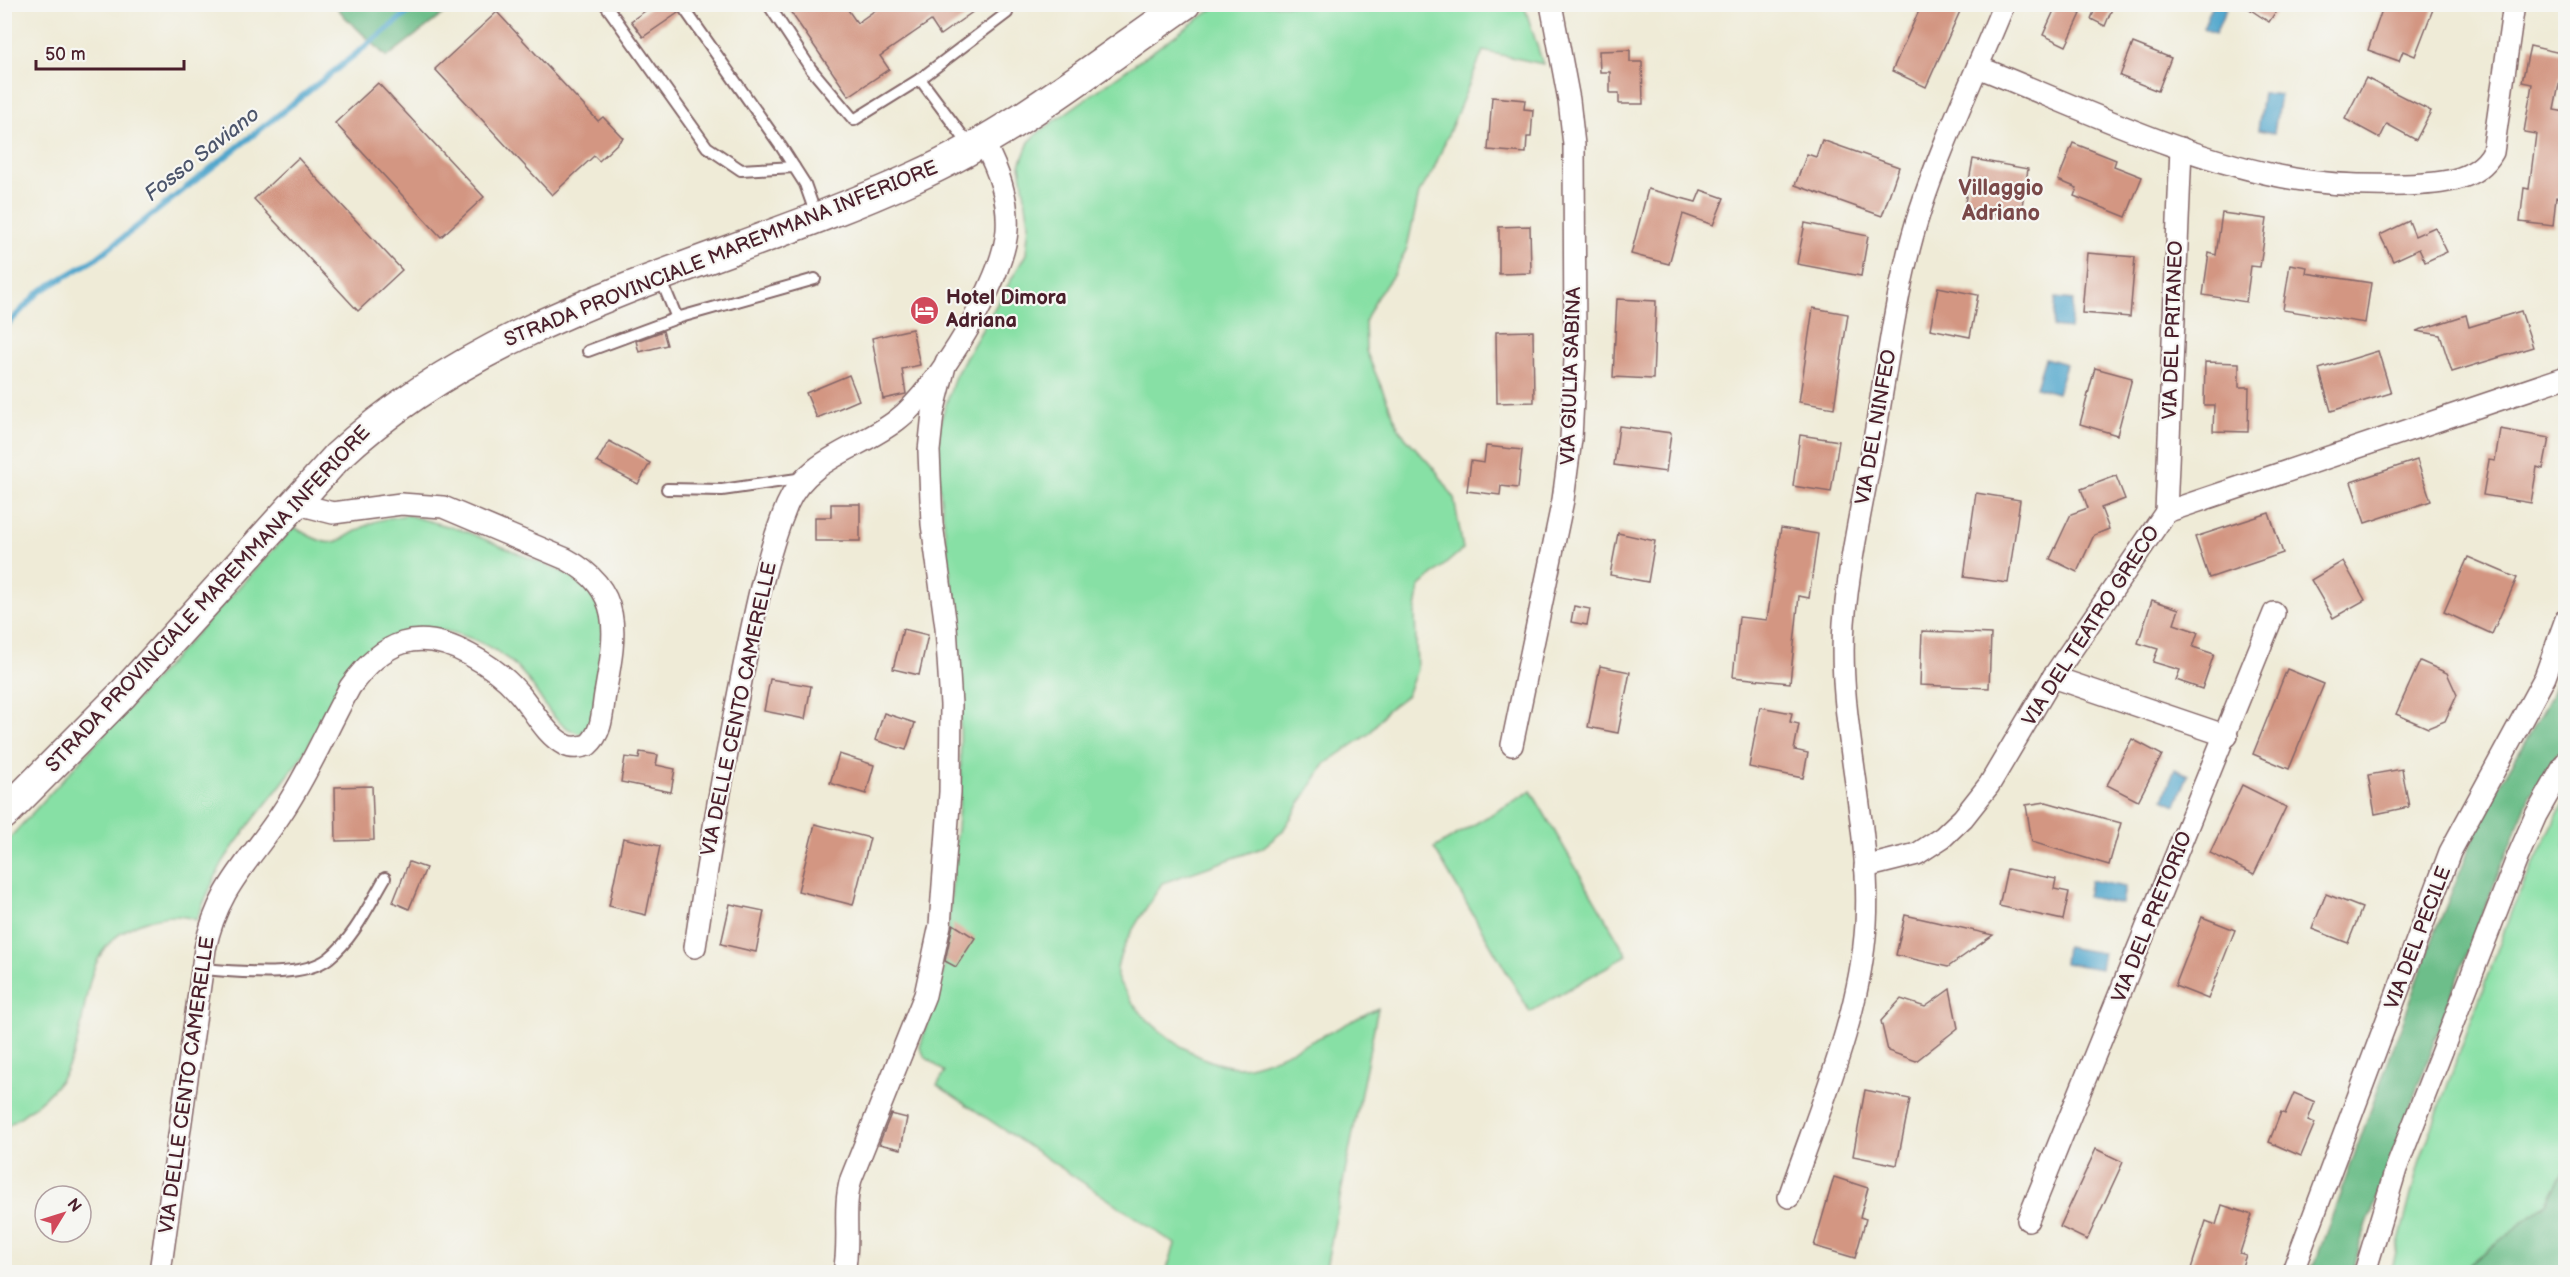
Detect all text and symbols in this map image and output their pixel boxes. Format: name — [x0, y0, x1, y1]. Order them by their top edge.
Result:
scale bar — [36, 33, 184, 71]
text: 50 m — [45, 44, 86, 65]
water label: Fosso Saviano — [140, 101, 264, 207]
street label: STRADA PROVINCIALE MAREMMANA INFERIORE — [501, 156, 941, 352]
district label: Villaggio Adriano — [1958, 175, 2044, 227]
street label: VIA DEL PRITANEO — [2158, 240, 2188, 420]
place label: Hotel Dimora Adriana — [945, 286, 1067, 333]
street label: VIA GIULIA SABINA — [1556, 286, 1586, 466]
hotel icon: Hotel Dimora Adriana — [909, 294, 941, 326]
street label: VIA DEL NINFEO — [1851, 348, 1901, 506]
street label: STRADA PROVINCIALE MAREMMANA INFERIORE — [41, 421, 375, 777]
street label: VIA DEL TEATRO GRECO — [2017, 521, 2165, 731]
street label: VIA DELLE CENTO CAMERELLE — [696, 560, 782, 858]
street label: VIA DEL PRETORIO — [2107, 828, 2197, 1006]
street label: VIA DEL PECILE — [2380, 863, 2456, 1013]
street label: VIA DELLE CENTO CAMERELLE — [154, 935, 220, 1235]
north arrow — [33, 1184, 93, 1244]
text: N — [62, 1195, 85, 1216]

